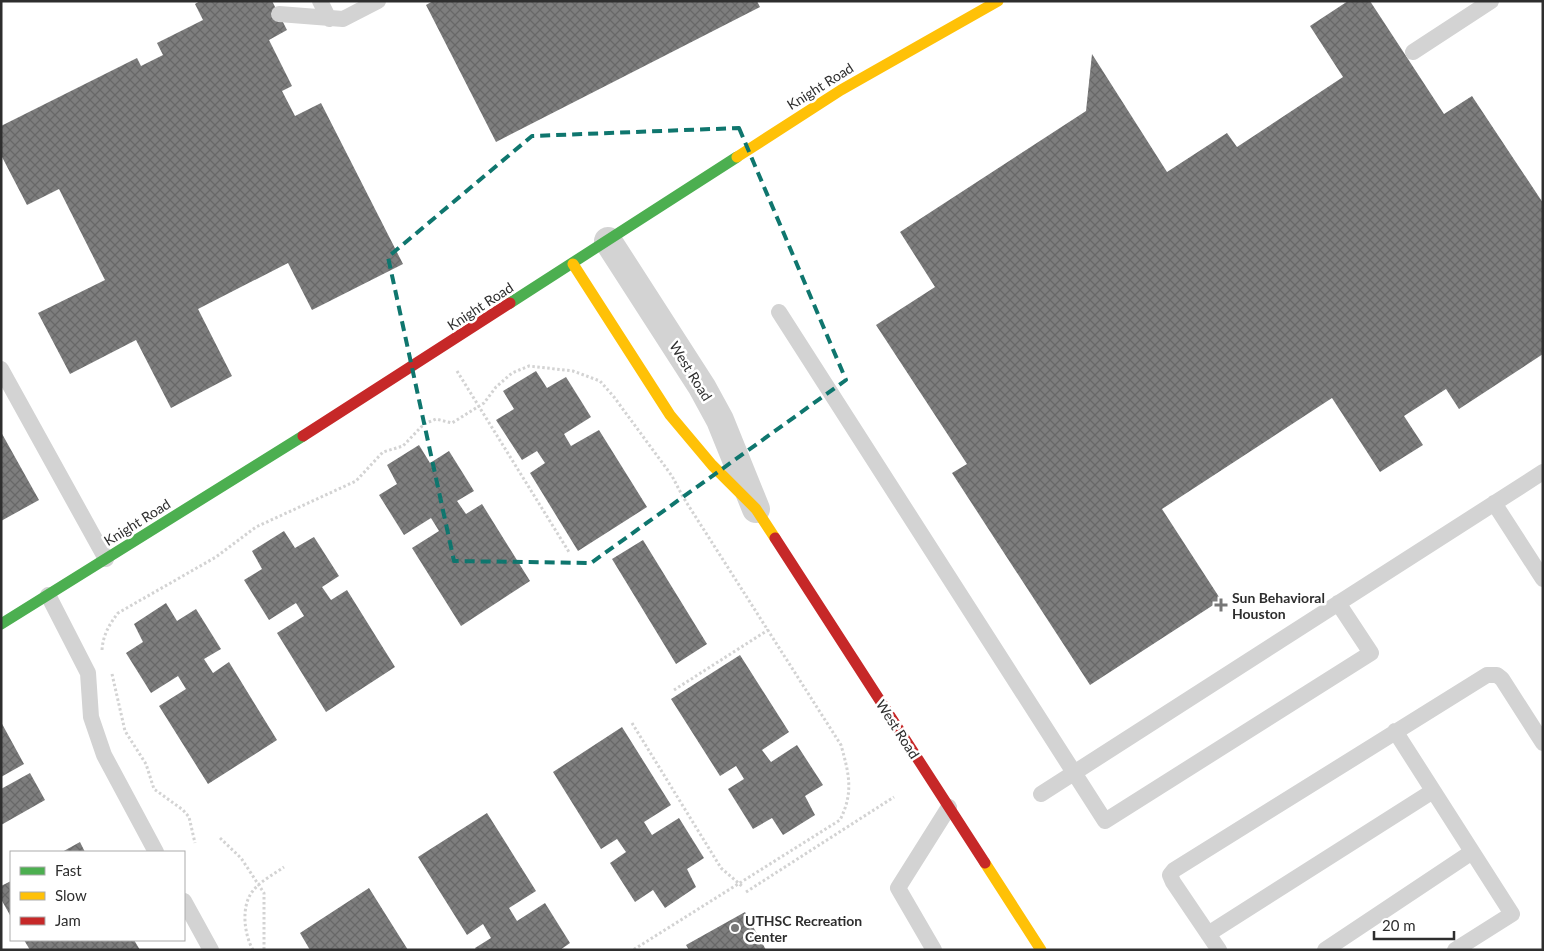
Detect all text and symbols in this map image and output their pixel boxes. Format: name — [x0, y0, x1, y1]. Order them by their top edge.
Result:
street label: Knight Road — [784, 59, 856, 113]
street label: Knight Road — [444, 278, 516, 334]
street label: West Road — [666, 338, 716, 404]
street label: Knight Road — [101, 495, 173, 549]
place label: Sun Behavioral Houston — [1232, 589, 1325, 622]
marker: Sun Behavioral Houston — [1214, 598, 1228, 612]
street label: West Road — [873, 696, 923, 762]
legend — [10, 851, 185, 941]
text: Fast — [55, 861, 82, 879]
text: Slow — [55, 886, 87, 904]
scale bar — [1374, 908, 1454, 940]
text: Jam — [55, 911, 81, 929]
place label: UTHSC Recreation Center — [745, 912, 862, 945]
text: 20 m — [1382, 916, 1416, 934]
marker: UTHSC Recreation Center — [729, 922, 741, 934]

